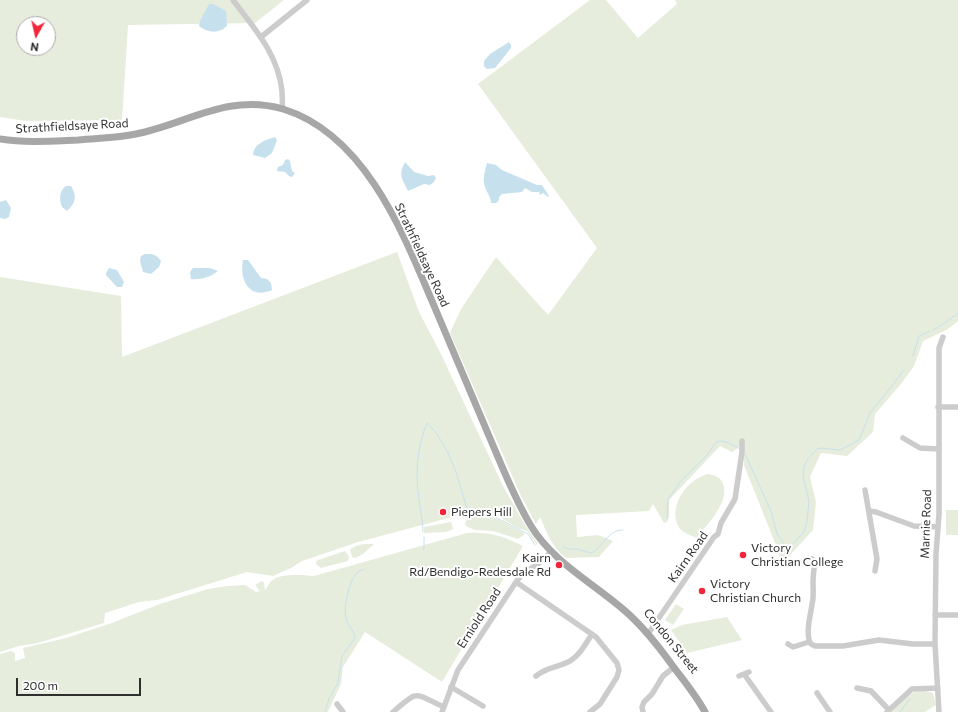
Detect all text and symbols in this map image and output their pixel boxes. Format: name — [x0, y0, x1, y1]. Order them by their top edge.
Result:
north arrow — [16, 16, 56, 56]
text: N — [29, 40, 39, 54]
street label: Strathfieldsaye Road — [15, 116, 129, 136]
street label: Strathfieldsaye Road — [392, 201, 452, 309]
street label: Marnie Road — [918, 489, 934, 559]
place label: Piepers Hill — [451, 505, 512, 519]
marker: Piepers Hill — [438, 507, 448, 517]
street label: Kairn Road — [665, 529, 711, 585]
place label: Victory Christian College — [751, 541, 843, 569]
marker: Victory Christian College — [738, 550, 748, 560]
place label: Kairn Rd/Bendigo-Redesdale Rd — [409, 551, 551, 579]
marker: Kairn Rd/Bendigo-Redesdale Rd — [554, 560, 564, 570]
place label: Victory Christian Church — [710, 577, 801, 605]
street label: Erniold Road — [454, 585, 504, 651]
marker: Victory Christian Church — [697, 586, 707, 596]
street label: Condon Street — [640, 606, 702, 676]
scale bar — [18, 670, 143, 696]
text: 200 m — [23, 678, 58, 692]

